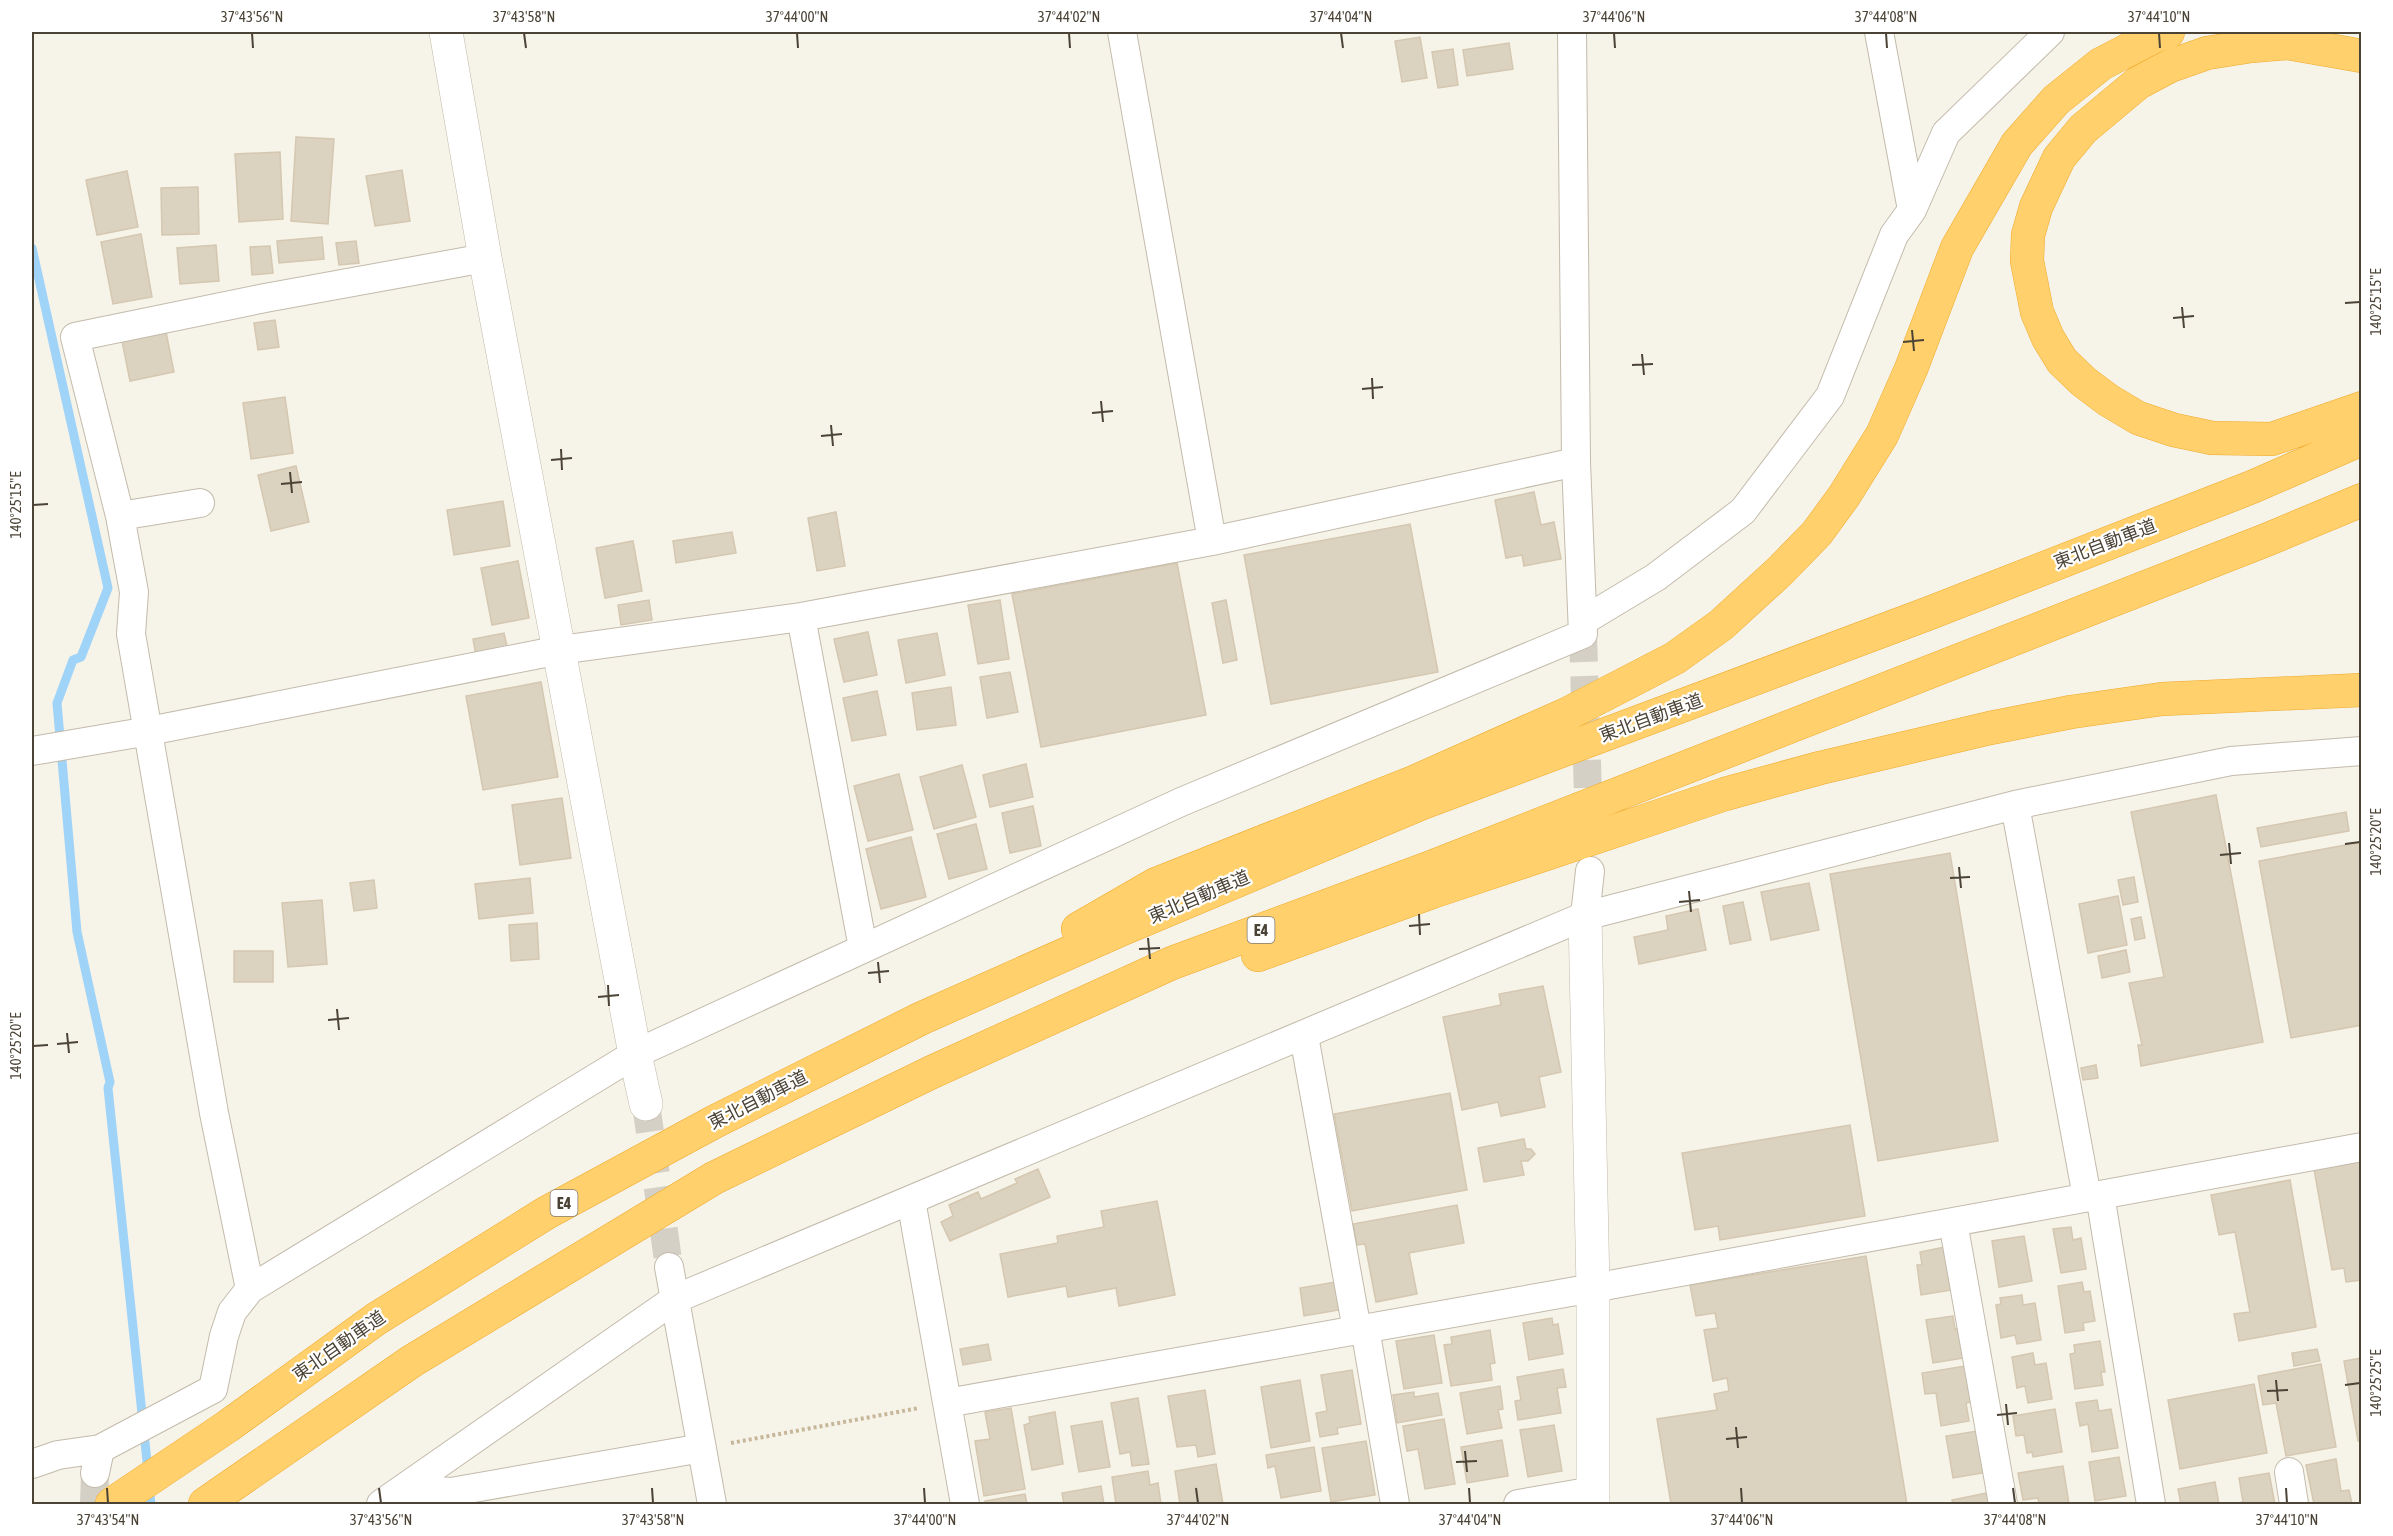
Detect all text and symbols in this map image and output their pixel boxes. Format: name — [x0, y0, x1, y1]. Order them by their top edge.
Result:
text: 37°43'56"N — [221, 8, 283, 25]
text: 37°43'58"N — [493, 8, 555, 25]
text: 37°44'00"N — [766, 8, 828, 25]
text: 37°44'02"N — [1038, 8, 1100, 25]
text: 37°44'04"N — [1310, 8, 1372, 25]
text: 37°44'06"N — [1583, 8, 1645, 25]
text: 37°44'08"N — [1855, 8, 1917, 25]
text: 37°44'10"N — [2128, 8, 2190, 25]
text: 140°25'15"E — [2367, 268, 2384, 336]
text: 140°25'15"E — [7, 471, 24, 539]
street label: 東北自動車道 — [2051, 514, 2159, 573]
street label: 東北自動車道 — [1596, 689, 1705, 746]
text: 140°25'20"E — [2367, 808, 2384, 876]
street label: 東北自動車道 — [1145, 866, 1253, 927]
road number: E4 — [1248, 917, 1274, 943]
text: 140°25'20"E — [7, 1012, 24, 1080]
street label: 東北自動車道 — [705, 1066, 811, 1133]
road number: E4 — [550, 1190, 578, 1216]
street label: 東北自動車道 — [288, 1306, 389, 1385]
text: 140°25'25"E — [2367, 1349, 2384, 1417]
text: 37°43'54"N — [77, 1511, 139, 1528]
text: 37°43'56"N — [350, 1511, 412, 1528]
text: 37°43'58"N — [622, 1511, 684, 1528]
text: 37°44'00"N — [894, 1511, 956, 1528]
text: 37°44'02"N — [1167, 1511, 1229, 1528]
text: 37°44'04"N — [1439, 1511, 1501, 1528]
text: 37°44'06"N — [1711, 1511, 1773, 1528]
text: 37°44'08"N — [1984, 1511, 2046, 1528]
text: 37°44'10"N — [2256, 1511, 2318, 1528]

